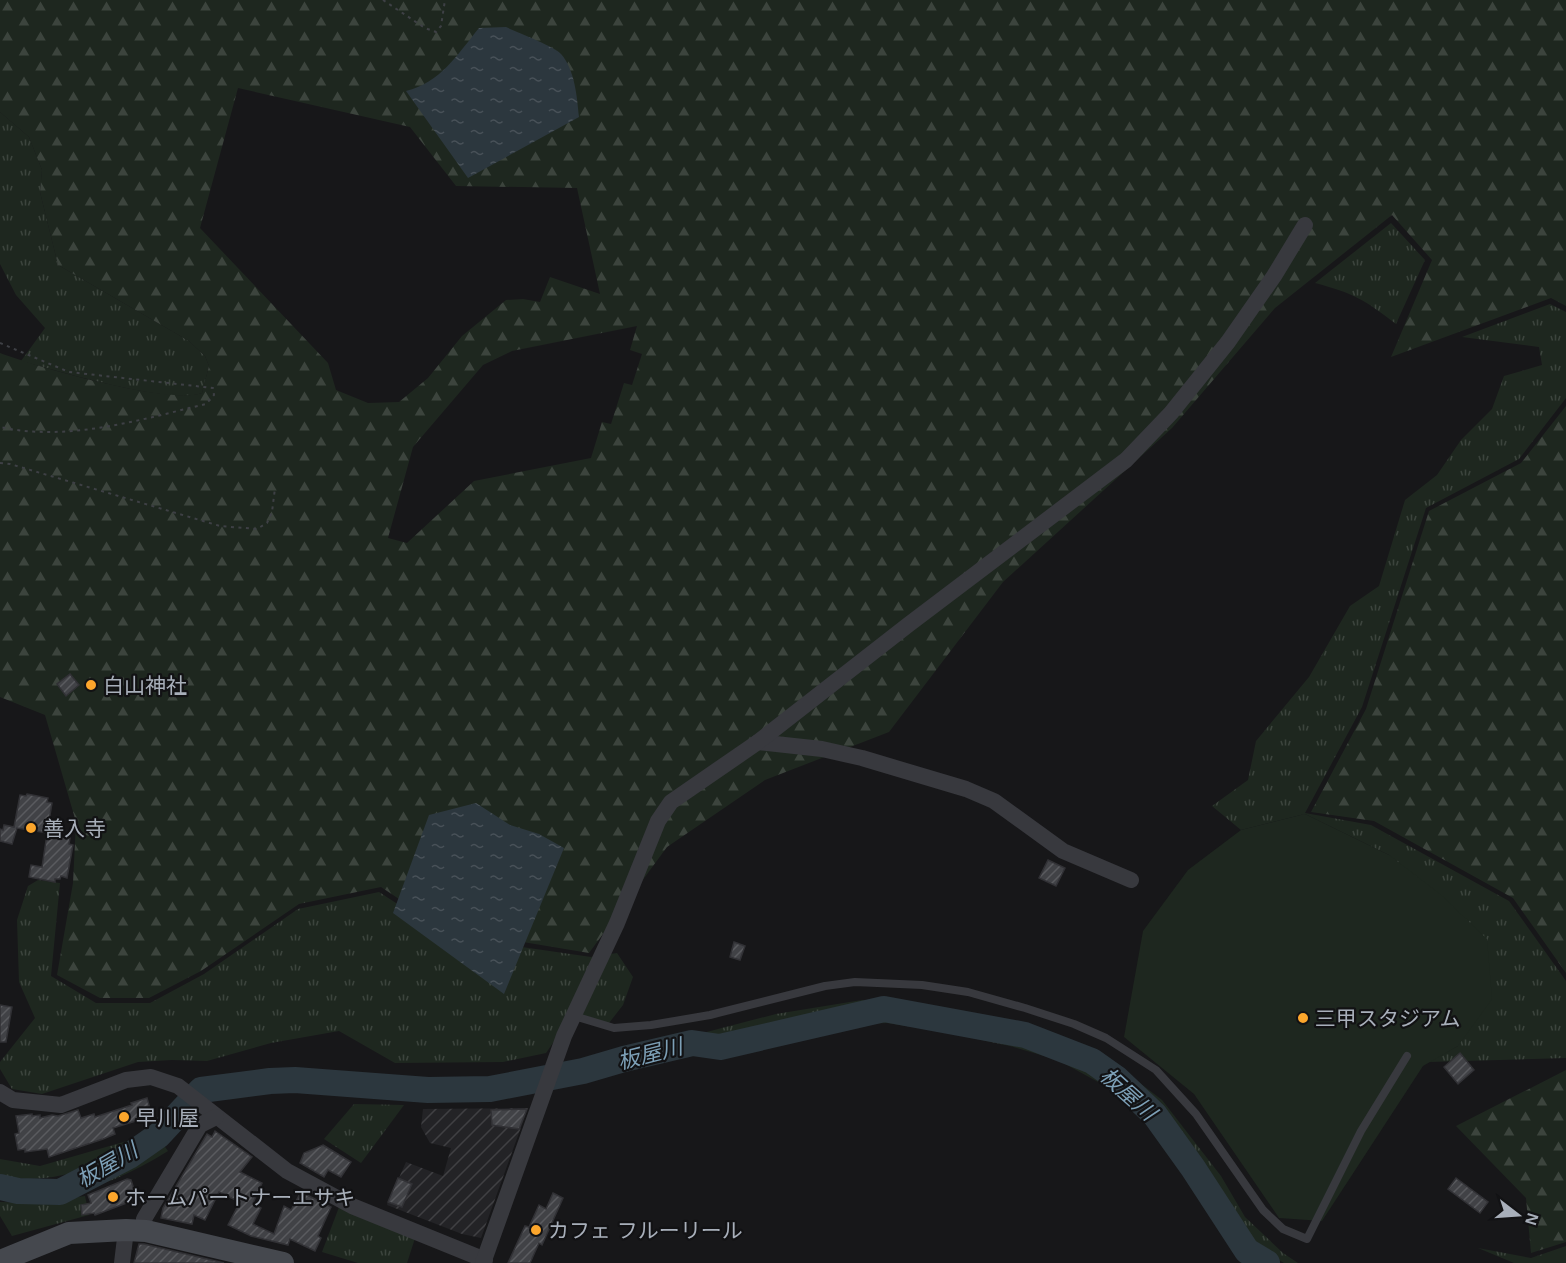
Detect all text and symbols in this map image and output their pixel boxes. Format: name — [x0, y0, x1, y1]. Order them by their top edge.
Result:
place label: 白山神社 — [103, 674, 187, 697]
marker: 白山神社 — [84, 678, 98, 692]
place label: 善入寺 — [43, 817, 106, 840]
marker: 善入寺 — [24, 821, 38, 835]
place label: 三甲スタジアム — [1315, 1007, 1461, 1030]
marker: 三甲スタジアム — [1296, 1011, 1310, 1025]
water label: 板屋川 — [615, 1033, 687, 1074]
water label: 板屋川 — [1095, 1063, 1162, 1127]
place label: 早川屋 — [136, 1106, 199, 1129]
marker: 早川屋 — [117, 1110, 131, 1124]
water label: 板屋川 — [72, 1137, 144, 1192]
north arrow — [1488, 1185, 1548, 1245]
place label: ホームパートナーエサキ — [125, 1186, 355, 1209]
marker: ホームパートナーエサキ — [106, 1190, 120, 1204]
text: N — [1522, 1211, 1542, 1227]
place label: カフェ フルーリール — [548, 1219, 743, 1242]
marker: カフェ フルーリール — [529, 1223, 543, 1237]

